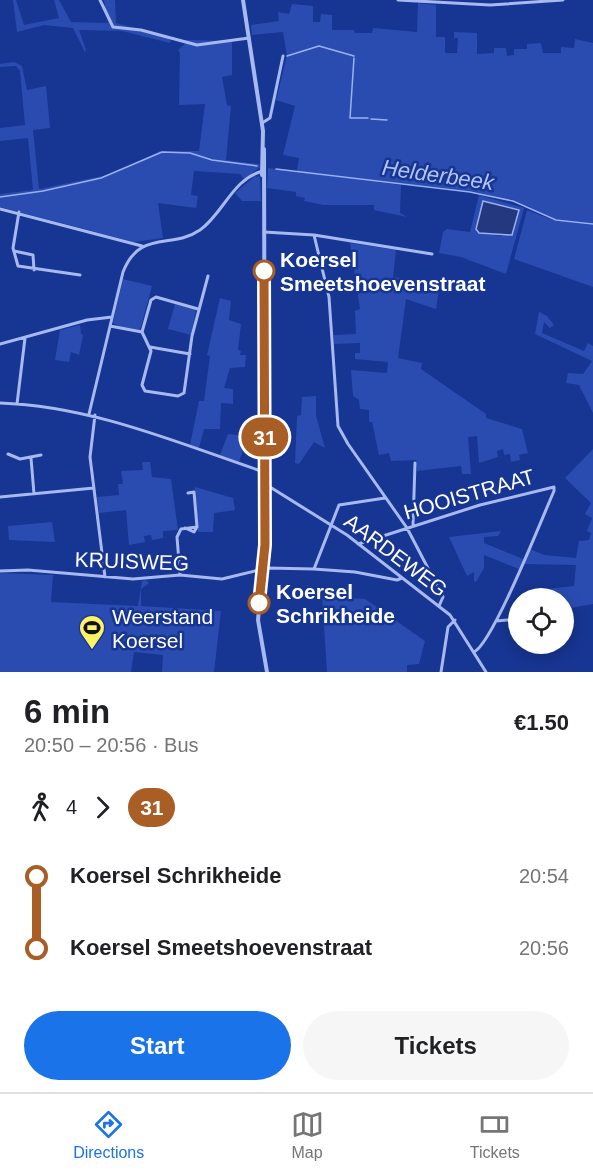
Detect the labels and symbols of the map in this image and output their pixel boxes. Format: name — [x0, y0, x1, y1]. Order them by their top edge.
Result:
water label: Helderbeek — [381, 155, 496, 195]
place label: Koersel Smeetshoevenstraat — [280, 248, 485, 295]
marker: Koersel Smeetshoevenstraat — [253, 260, 275, 282]
line badge: 31 — [238, 418, 292, 456]
street label: HOOISTRAAT — [401, 464, 537, 524]
street label: AARDEWEG — [340, 509, 452, 601]
street label: KRUISWEG — [74, 548, 190, 574]
place label: Koersel Schrikheide — [276, 580, 395, 627]
marker: Koersel Schrikheide — [248, 592, 270, 614]
place label: Weerstand Koersel — [112, 605, 213, 652]
sports icon: Weerstand Koersel — [77, 613, 107, 651]

